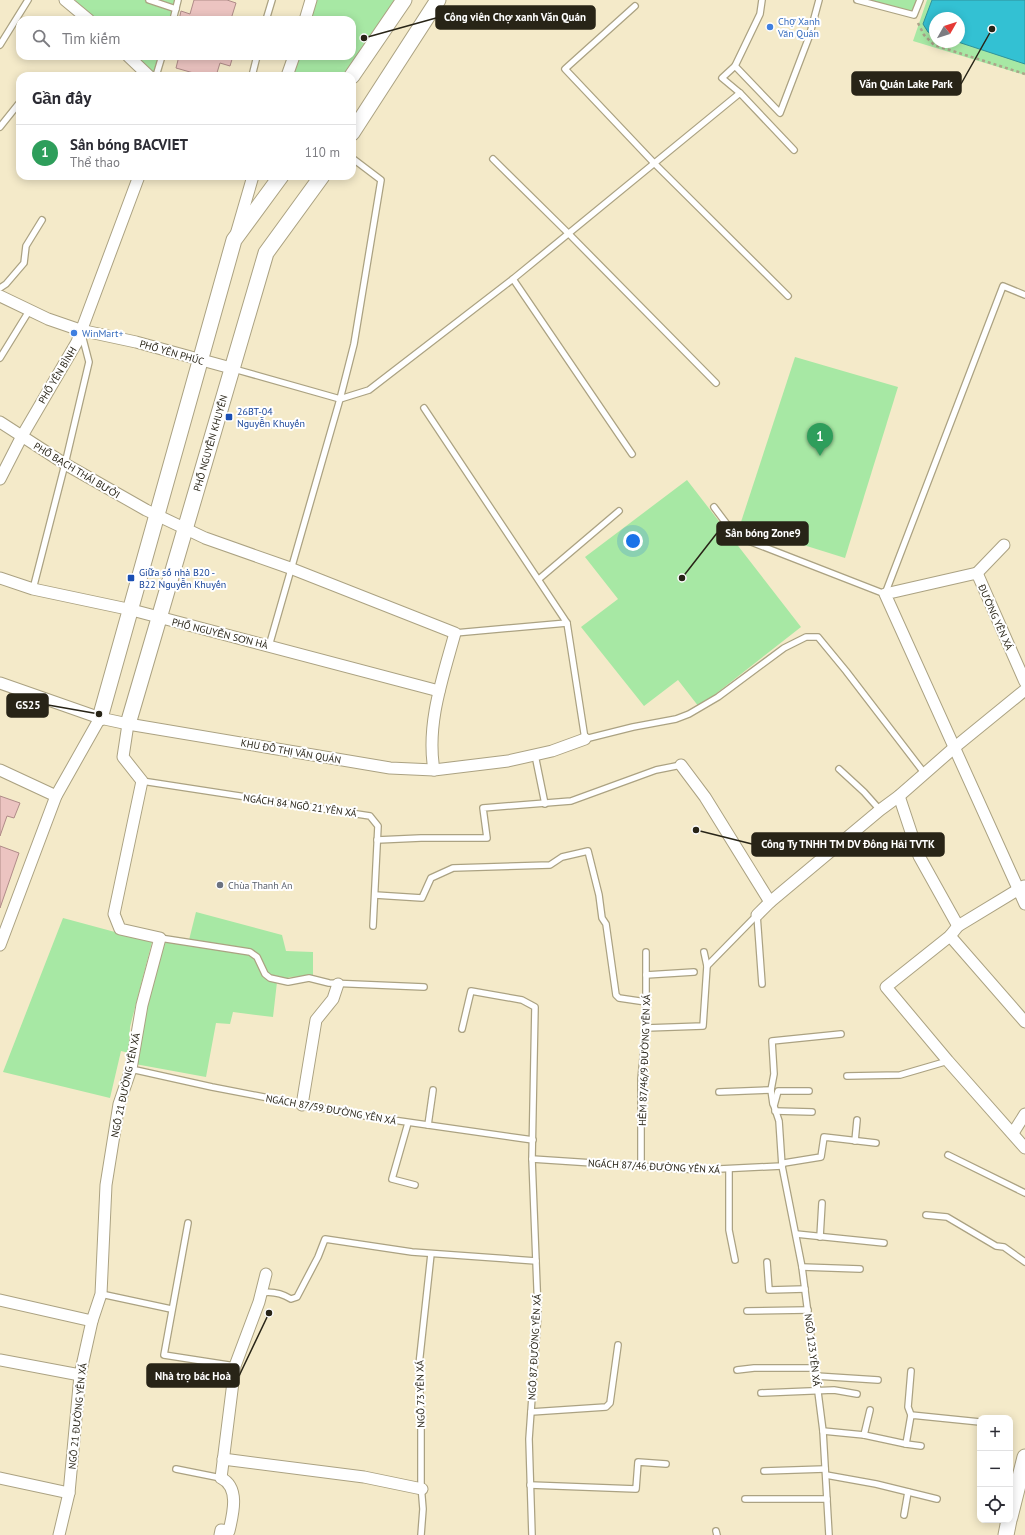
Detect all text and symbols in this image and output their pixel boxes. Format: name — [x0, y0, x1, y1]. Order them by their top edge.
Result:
callout: Công viên Chợ xanh Văn Quán — [436, 6, 595, 29]
text: Công viên Chợ xanh Văn Quán — [444, 10, 586, 24]
north arrow — [929, 12, 965, 48]
place label: Chợ Xanh Văn Quán — [777, 15, 820, 40]
search box — [16, 16, 356, 60]
marker: Chợ Xanh Văn Quán — [765, 22, 775, 32]
icon: search — [30, 27, 52, 49]
text: Tìm kiếm — [62, 29, 120, 48]
callout: Văn Quán Lake Park — [852, 72, 961, 95]
text: Văn Quán Lake Park — [858, 77, 953, 91]
text: Gần đây — [32, 87, 91, 109]
text: Sân bóng BACVIET — [70, 135, 188, 154]
text: 1 — [41, 144, 49, 161]
text: 110 m — [305, 144, 340, 161]
text: Thể thao — [70, 154, 120, 171]
place label: WinMart+ — [82, 327, 123, 340]
marker: WinMart+ — [69, 328, 79, 338]
street label: PHỐ YÊN PHÚC — [138, 337, 206, 368]
street label: PHỐ YÊN BÌNH — [35, 344, 79, 406]
street label: PHỐ NGUYỄN KHUYẾN — [190, 393, 230, 493]
place label: 26BT-04 Nguyễn Khuyến — [237, 405, 305, 430]
marker: 26BT-04 Nguyễn Khuyến — [224, 412, 234, 422]
pin: 1 — [807, 423, 833, 456]
street label: PHỐ BẠCH THÁI BƯỞI — [31, 439, 122, 501]
callout: Sân bóng Zone9 — [717, 522, 808, 545]
text: Sân bóng Zone9 — [725, 526, 801, 540]
your location — [623, 531, 643, 551]
place label: Giữa số nhà B20 - B22 Nguyễn Khuyến — [139, 566, 226, 591]
marker: Giữa số nhà B20 - B22 Nguyễn Khuyến — [126, 573, 136, 583]
street label: ĐƯỜNG YÊN XÁ — [975, 581, 1016, 652]
street label: PHỐ NGUYỄN SƠN HÀ — [170, 615, 269, 652]
callout: GS25 — [7, 694, 48, 717]
text: GS25 — [15, 698, 41, 712]
street label: KHU ĐÔ THỊ VĂN QUÁN — [240, 736, 342, 767]
street label: NGÁCH 84 NGÕ 21 YÊN XÁ — [242, 791, 358, 820]
callout: Công Ty TNHH TM DV Đông Hải TVTK — [752, 833, 944, 856]
text: Công Ty TNHH TM DV Đông Hải TVTK — [761, 837, 935, 851]
place label: Chùa Thanh An — [228, 879, 292, 892]
marker: Chùa Thanh An — [215, 880, 225, 890]
street label: HẺM 87/46/9 ĐƯỜNG YÊN XÁ — [636, 994, 653, 1126]
street label: NGÕ 21 ĐƯỜNG YÊN XÁ — [108, 1031, 143, 1139]
street label: NGÁCH 87/59 ĐƯỜNG YÊN XÁ — [265, 1092, 397, 1127]
street label: NGÁCH 87/46 ĐƯỜNG YÊN XÁ — [588, 1157, 720, 1176]
street label: NGÕ 87 ĐƯỜNG YÊN XÁ — [525, 1294, 544, 1400]
street label: NGÕ 123 YÊN XÁ — [802, 1313, 823, 1387]
street label: NGÕ 73 YÊN XÁ — [413, 1360, 428, 1428]
street label: NGÕ 21 ĐƯỜNG YÊN XÁ — [65, 1362, 90, 1470]
callout: Nhà trọ bác Hoà — [147, 1364, 239, 1387]
text: Nhà trọ bác Hoà — [155, 1369, 231, 1383]
map controls — [977, 1415, 1013, 1523]
button: + — [977, 1415, 1013, 1451]
button: − — [977, 1451, 1013, 1487]
button: locate — [977, 1487, 1013, 1523]

